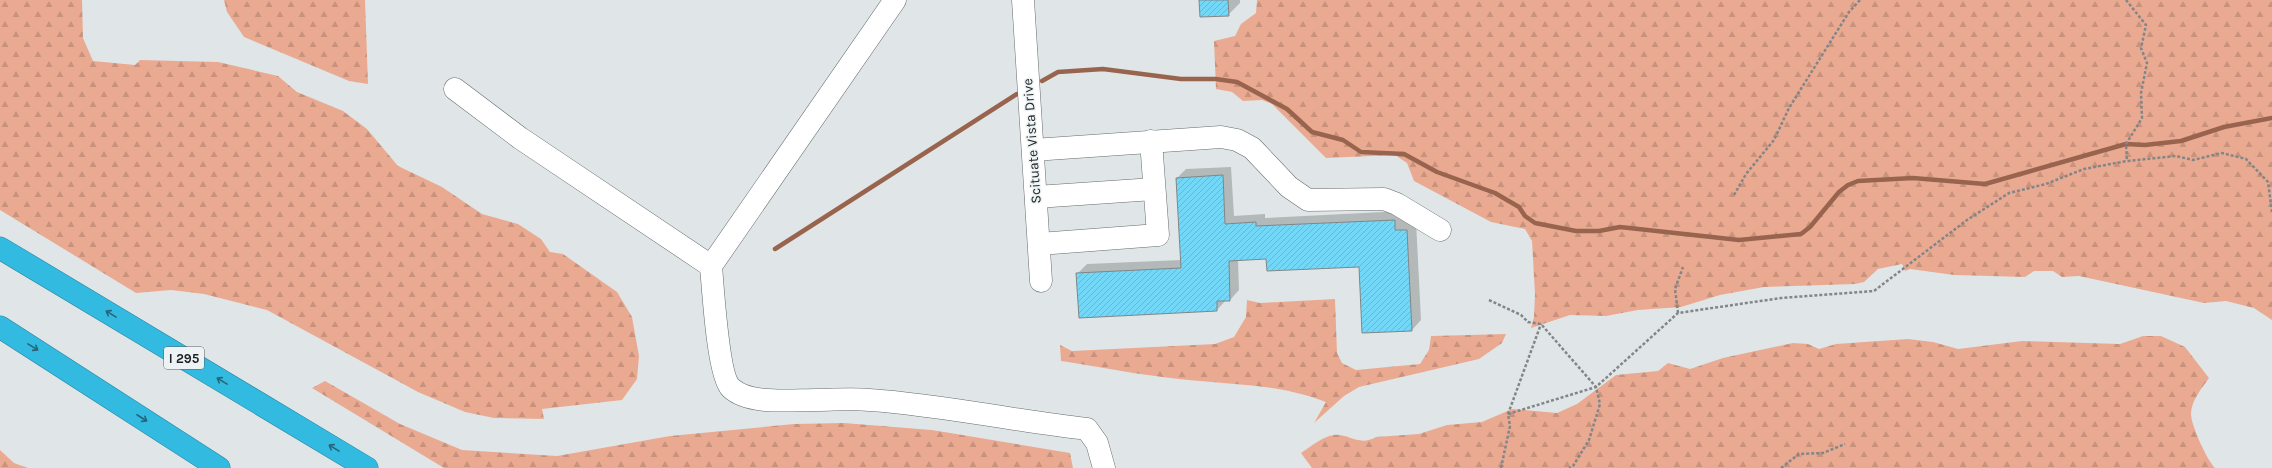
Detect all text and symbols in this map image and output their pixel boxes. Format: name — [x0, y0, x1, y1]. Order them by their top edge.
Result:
street label: Scituate Vista Drive — [1019, 78, 1045, 204]
one-way arrow — [105, 310, 117, 318]
one-way arrow — [27, 344, 39, 352]
road number: I 295 — [164, 347, 204, 369]
one-way arrow — [217, 377, 228, 385]
one-way arrow — [137, 414, 148, 422]
one-way arrow — [329, 444, 340, 452]

